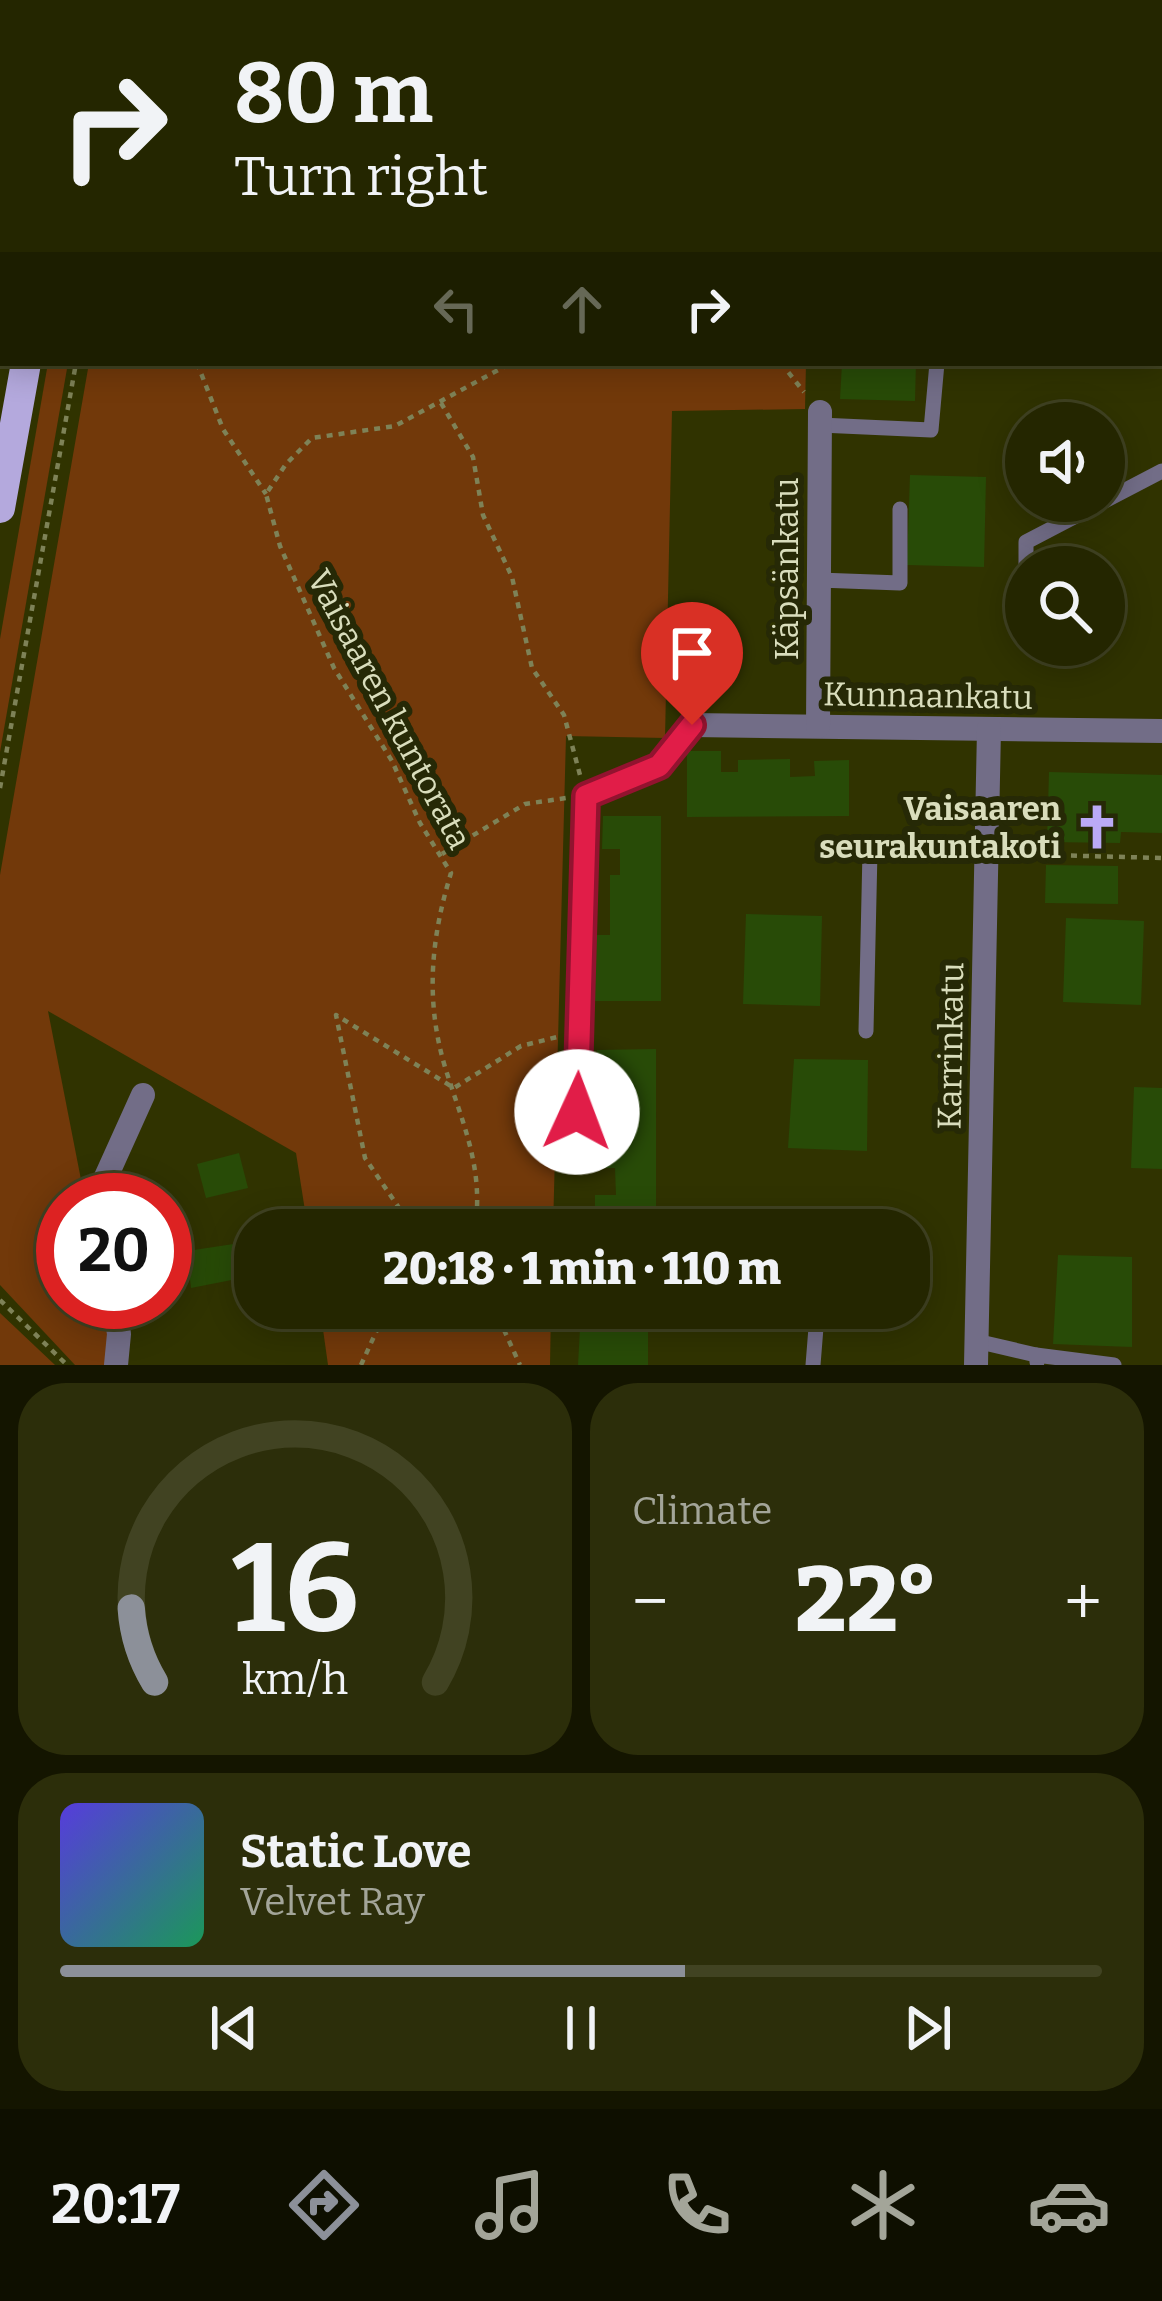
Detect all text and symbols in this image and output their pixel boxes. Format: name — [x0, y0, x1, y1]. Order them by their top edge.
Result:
text: 80 m — [234, 43, 433, 144]
icon: right — [36, 48, 192, 204]
text: Turn right — [234, 145, 488, 209]
icon: left — [423, 276, 489, 342]
icon: ahead — [549, 276, 615, 342]
icon: right — [675, 276, 741, 342]
map controls — [1005, 402, 1125, 666]
button: sound — [1005, 402, 1125, 522]
street label: Käpsänkatu — [767, 478, 807, 660]
button: search — [1005, 546, 1125, 666]
street label: Vaisaaren kuntorata — [299, 563, 480, 856]
pin — [641, 602, 743, 725]
icon: arrive — [659, 620, 725, 686]
street label: Kunnaankatu — [823, 674, 1033, 718]
place label: Vaisaaren seurakuntakoti — [819, 789, 1061, 867]
church icon: Vaisaaren seurakuntakoti — [1072, 802, 1122, 852]
street label: Karrinkatu — [930, 962, 972, 1130]
position arrow — [514, 1049, 640, 1175]
speed limit sign: 20 — [36, 1173, 192, 1329]
text: 20:18 · 1 min · 110 m — [383, 1242, 781, 1296]
text: Climate — [632, 1488, 772, 1534]
text: 16 — [231, 1514, 359, 1664]
text: 22° — [795, 1547, 938, 1655]
text: − — [632, 1562, 668, 1641]
text: + — [1064, 1562, 1102, 1641]
text: km/h — [242, 1654, 348, 1705]
text: Static Love — [240, 1825, 472, 1879]
text: Velvet Ray — [240, 1879, 425, 1925]
icon: previous — [201, 1995, 267, 2061]
icon: pause — [548, 1995, 614, 2061]
icon: next — [895, 1995, 961, 2061]
icon: directions — [282, 2163, 366, 2247]
icon: music — [468, 2163, 552, 2247]
icon: phone — [655, 2163, 739, 2247]
icon: climate — [841, 2163, 925, 2247]
icon: car — [1027, 2163, 1111, 2247]
text: 20:17 — [51, 2173, 180, 2237]

